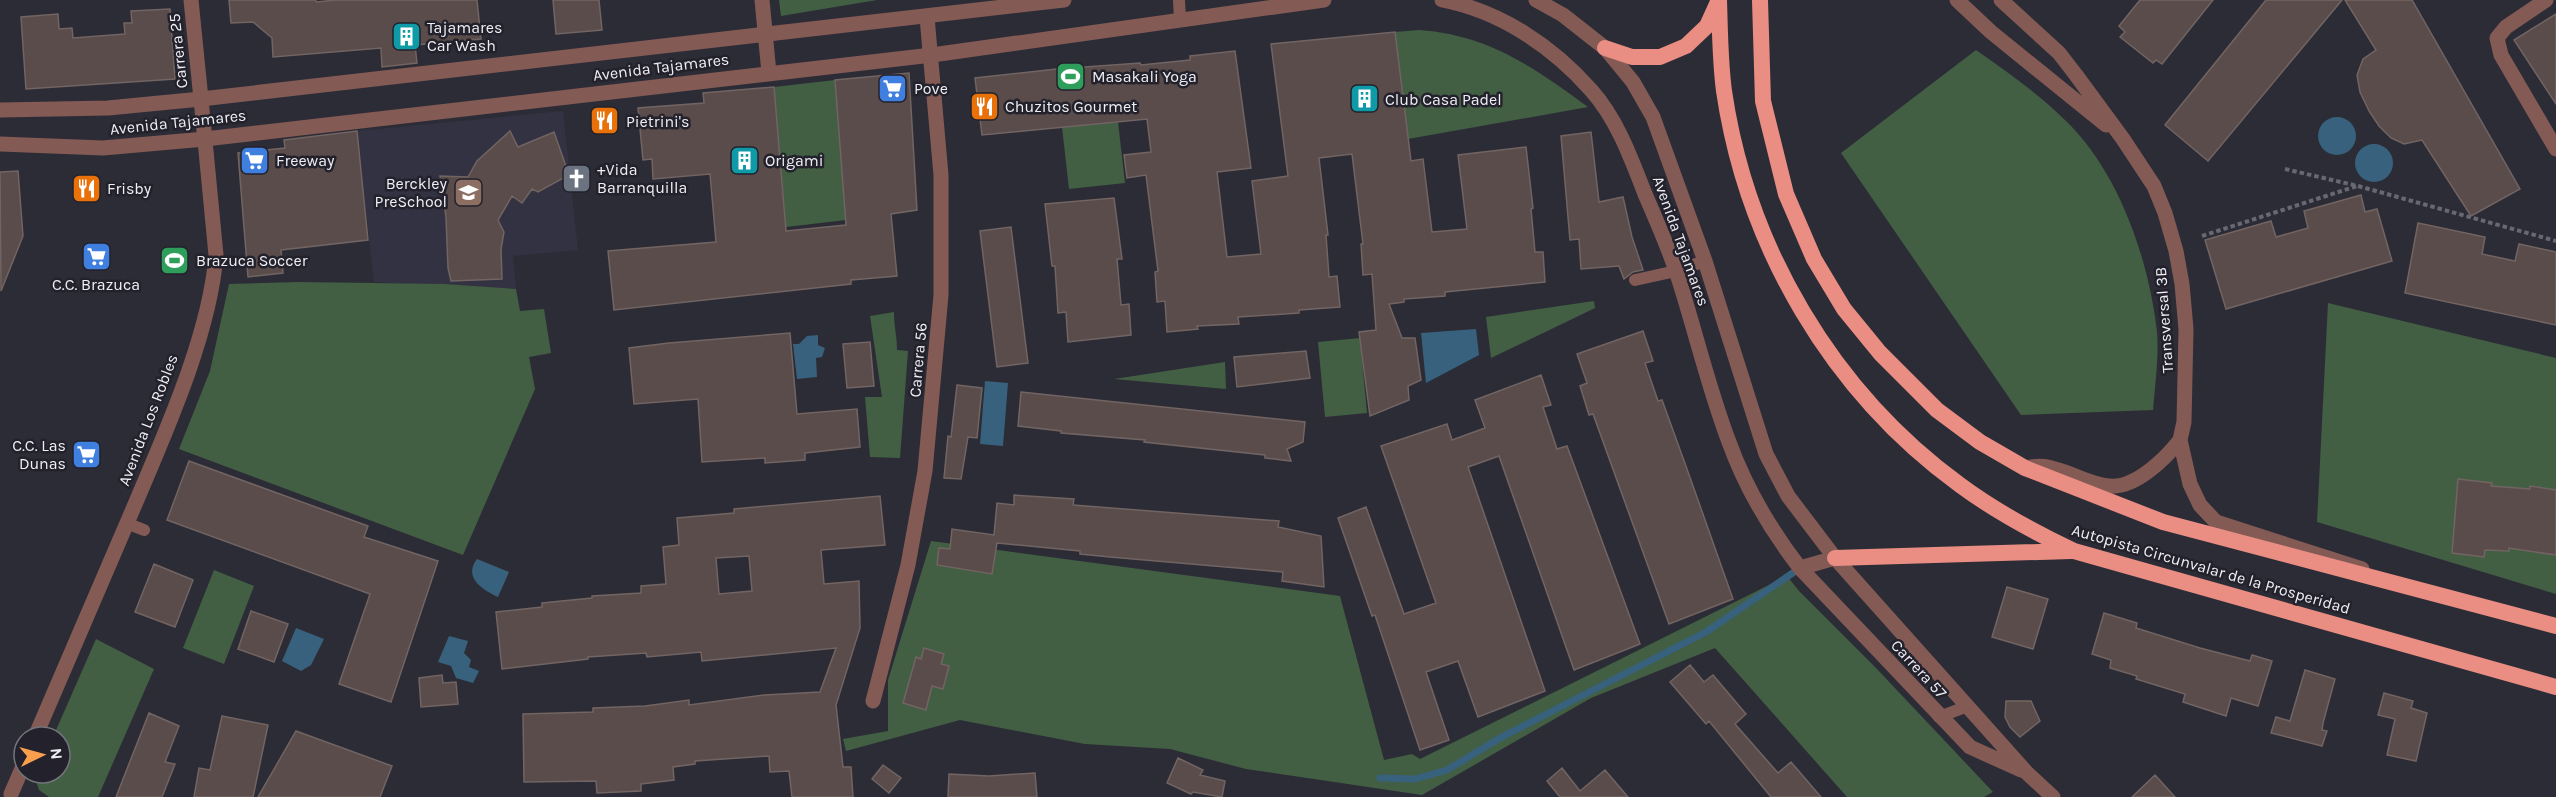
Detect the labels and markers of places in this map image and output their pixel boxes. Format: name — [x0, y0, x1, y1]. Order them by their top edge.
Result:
place label: Tajamares Car Wash — [427, 18, 502, 55]
building icon: Tajamares Car Wash — [390, 20, 422, 52]
sports icon: Masakali Yoga — [1055, 60, 1087, 92]
place label: Masakali Yoga — [1092, 67, 1197, 86]
supermarket icon: Pove — [877, 72, 909, 104]
place label: Pove — [914, 79, 948, 98]
building icon: Club Casa Padel — [1348, 83, 1380, 115]
restaurant icon: Chuzitos Gourmet — [968, 90, 1000, 122]
place label: Club Casa Padel — [1385, 90, 1502, 109]
place label: Chuzitos Gourmet — [1005, 97, 1137, 116]
restaurant icon: Pietrini's — [589, 105, 621, 137]
place label: Pietrini's — [626, 112, 689, 131]
supermarket icon: Freeway — [239, 144, 271, 176]
building icon: Origami — [728, 144, 760, 176]
place label: Freeway — [276, 151, 335, 170]
place label: Origami — [765, 151, 823, 170]
place label: +Vida Barranquilla — [597, 160, 687, 197]
church icon: +Vida Barranquilla — [560, 162, 592, 194]
restaurant icon: Frisby — [70, 172, 102, 204]
place label: Berckley PreSchool — [375, 174, 448, 211]
school or university icon: Berckley PreSchool — [452, 176, 484, 208]
place label: Frisby — [107, 179, 152, 198]
supermarket icon: C.C. Brazuca — [80, 240, 112, 272]
sports icon: Brazuca Soccer — [159, 244, 191, 276]
place label: Brazuca Soccer — [196, 251, 308, 270]
place label: C.C. Brazuca — [52, 275, 140, 294]
place label: C.C. Las Dunas — [12, 436, 66, 473]
supermarket icon: C.C. Las Dunas — [71, 438, 103, 470]

